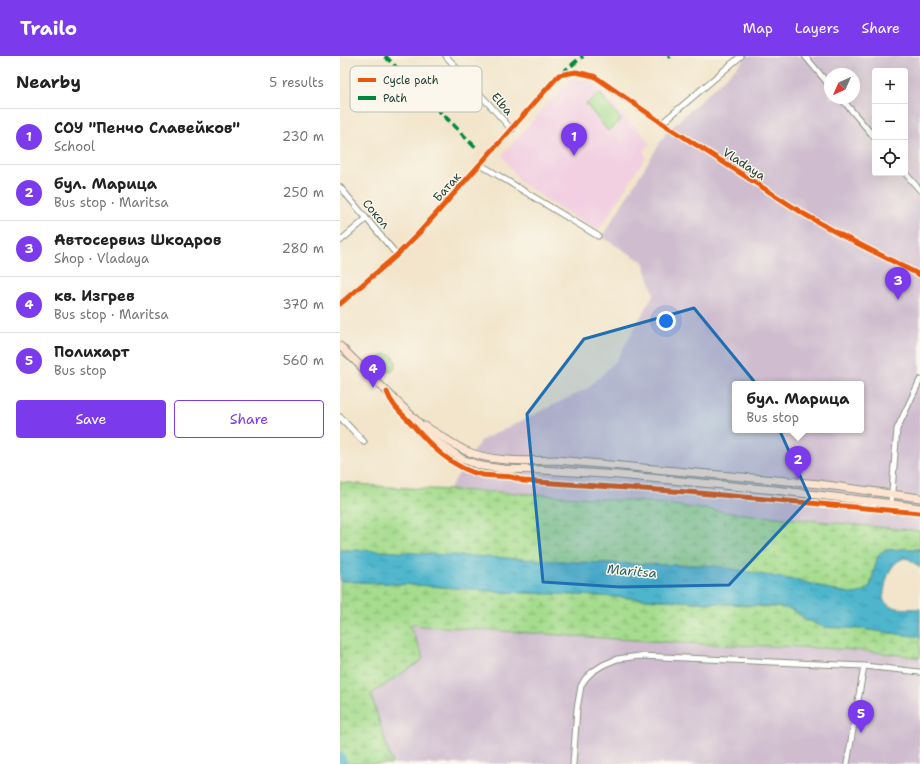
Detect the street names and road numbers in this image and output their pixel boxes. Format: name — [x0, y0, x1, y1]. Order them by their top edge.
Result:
street label: Elba — [488, 89, 517, 119]
street label: Vladaya — [719, 144, 769, 184]
street label: Батак — [430, 168, 465, 205]
street label: Сокол — [359, 196, 393, 233]

